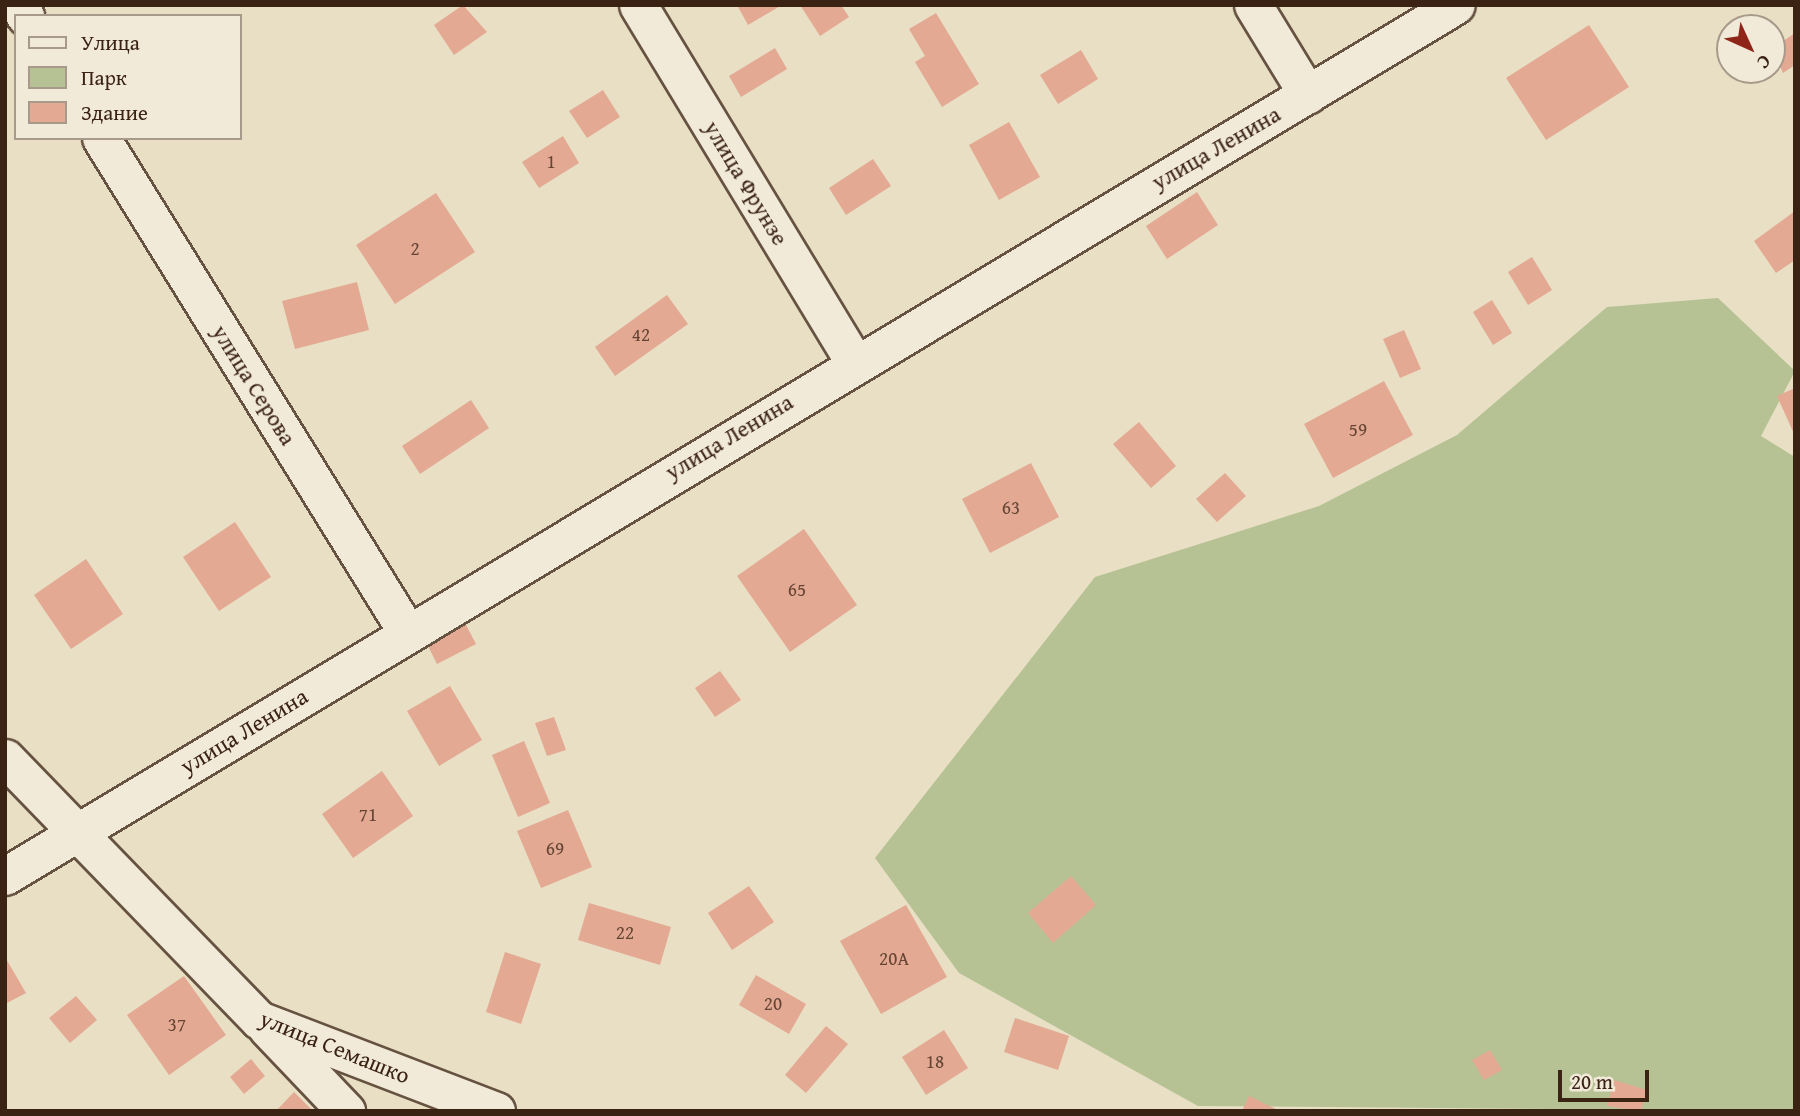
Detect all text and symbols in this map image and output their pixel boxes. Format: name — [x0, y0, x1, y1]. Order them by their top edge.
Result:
legend — [14, 14, 242, 140]
north arrow — [1716, 14, 1786, 84]
text: Улица — [81, 27, 140, 58]
text: С — [1751, 49, 1778, 76]
text: Парк — [81, 62, 127, 93]
text: Здание — [81, 97, 148, 128]
street label: улица Ленина — [1147, 100, 1285, 196]
street label: улица Фрунзе — [698, 116, 794, 250]
house number: 1 — [546, 151, 556, 173]
house number: 2 — [410, 238, 420, 260]
street label: улица Серова — [206, 320, 302, 450]
house number: 42 — [632, 324, 650, 346]
street label: улица Ленина — [660, 388, 798, 486]
house number: 59 — [1349, 419, 1367, 441]
house number: 63 — [1002, 497, 1020, 519]
house number: 65 — [788, 579, 806, 601]
street label: улица Ленина — [175, 682, 313, 780]
house number: 71 — [359, 804, 377, 826]
house number: 69 — [546, 838, 564, 860]
house number: 22 — [616, 922, 634, 944]
house number: 20А — [879, 948, 909, 970]
house number: 20 — [764, 993, 782, 1015]
street label: улица Семашко — [256, 1004, 414, 1090]
house number: 37 — [168, 1014, 186, 1036]
house number: 18 — [926, 1051, 944, 1073]
scale bar — [1562, 1056, 1653, 1100]
text: 20 m — [1571, 1066, 1613, 1097]

